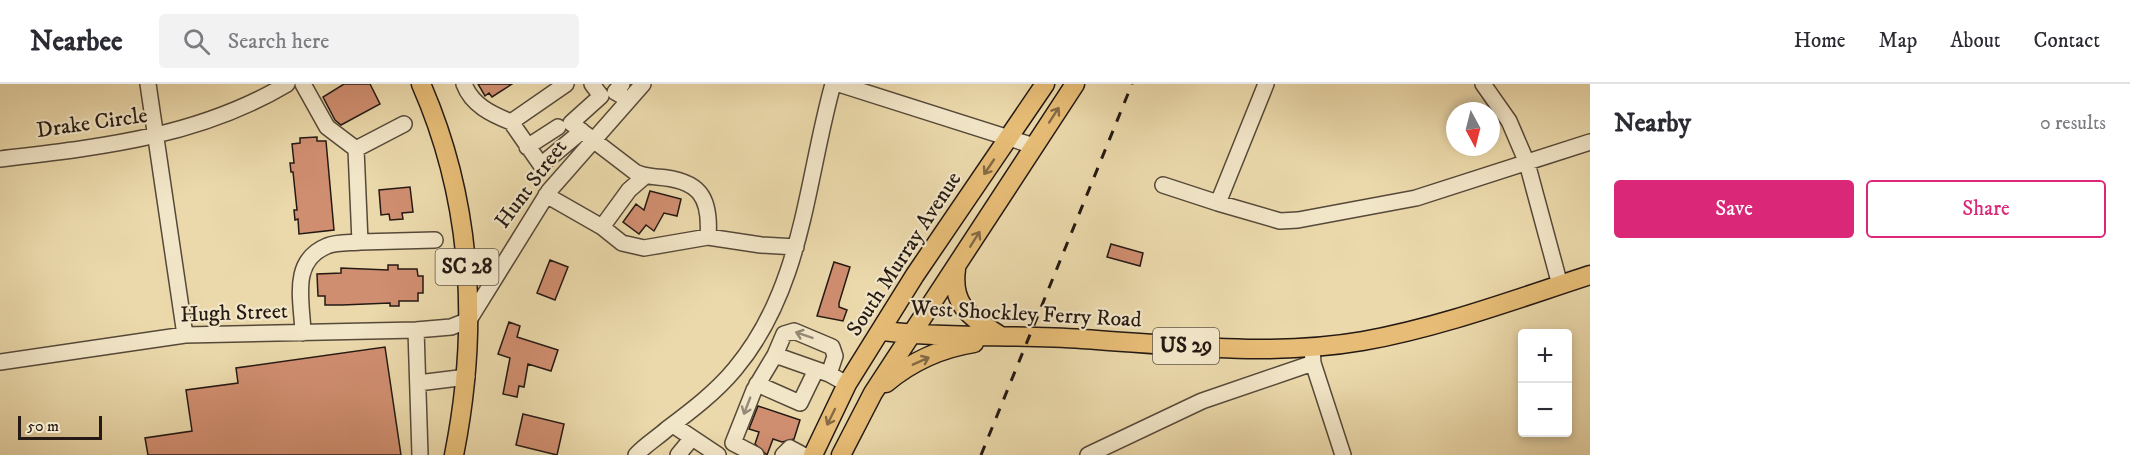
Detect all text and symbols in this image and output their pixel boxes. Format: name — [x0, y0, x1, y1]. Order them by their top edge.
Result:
search box — [159, 14, 579, 68]
text: Nearbee — [30, 24, 123, 59]
icon: search — [180, 25, 213, 58]
text: Search here — [228, 28, 329, 55]
text: Home — [1794, 28, 1846, 54]
text: Map — [1879, 28, 1917, 54]
text: About — [1950, 28, 2001, 54]
text: Contact — [2034, 28, 2100, 54]
street label: Drake Circle — [35, 102, 149, 144]
north arrow — [1446, 102, 1500, 156]
one-way arrow — [1049, 107, 1061, 124]
text: Nearby — [1614, 107, 1691, 140]
text: 0 results — [2040, 111, 2106, 136]
street label: Hunt Street — [489, 134, 573, 234]
one-way arrow — [983, 159, 995, 175]
street label: South Murray Avenue — [841, 167, 967, 341]
button: Save — [1614, 180, 1854, 238]
button: Share — [1866, 180, 2106, 238]
one-way arrow — [969, 231, 981, 248]
road number: SC 28 — [436, 249, 498, 285]
street label: West Shockley Ferry Road — [909, 294, 1142, 334]
street label: Hugh Street — [180, 298, 288, 328]
one-way arrow — [795, 328, 814, 339]
road number: US 29 — [1153, 328, 1219, 364]
map controls — [1518, 329, 1572, 437]
button: + — [1518, 329, 1572, 383]
one-way arrow — [912, 354, 930, 366]
button: − — [1518, 383, 1572, 437]
one-way arrow — [741, 397, 752, 415]
one-way arrow — [825, 407, 837, 425]
scale bar — [18, 413, 102, 440]
text: 50 m — [27, 416, 59, 436]

